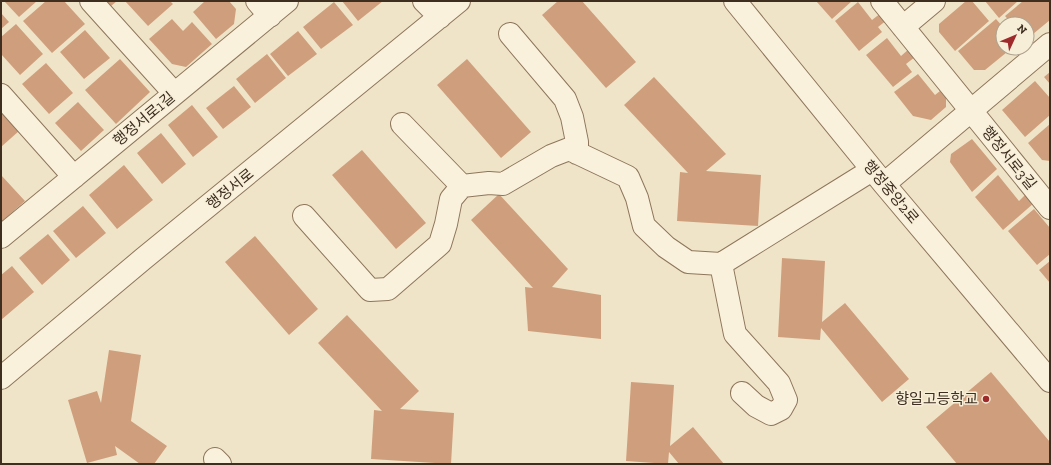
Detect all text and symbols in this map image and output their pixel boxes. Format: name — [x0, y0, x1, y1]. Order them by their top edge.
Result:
north arrow — [995, 16, 1035, 56]
text: N — [1014, 22, 1030, 37]
street label: 행정서로1길 — [110, 88, 178, 150]
street label: 행정서로3길 — [978, 123, 1040, 193]
street label: 행정중앙2로 — [859, 157, 923, 227]
street label: 행정서로 — [203, 165, 257, 213]
place label: 향일고등학교 — [895, 390, 978, 408]
marker: 향일고등학교 — [981, 394, 991, 404]

